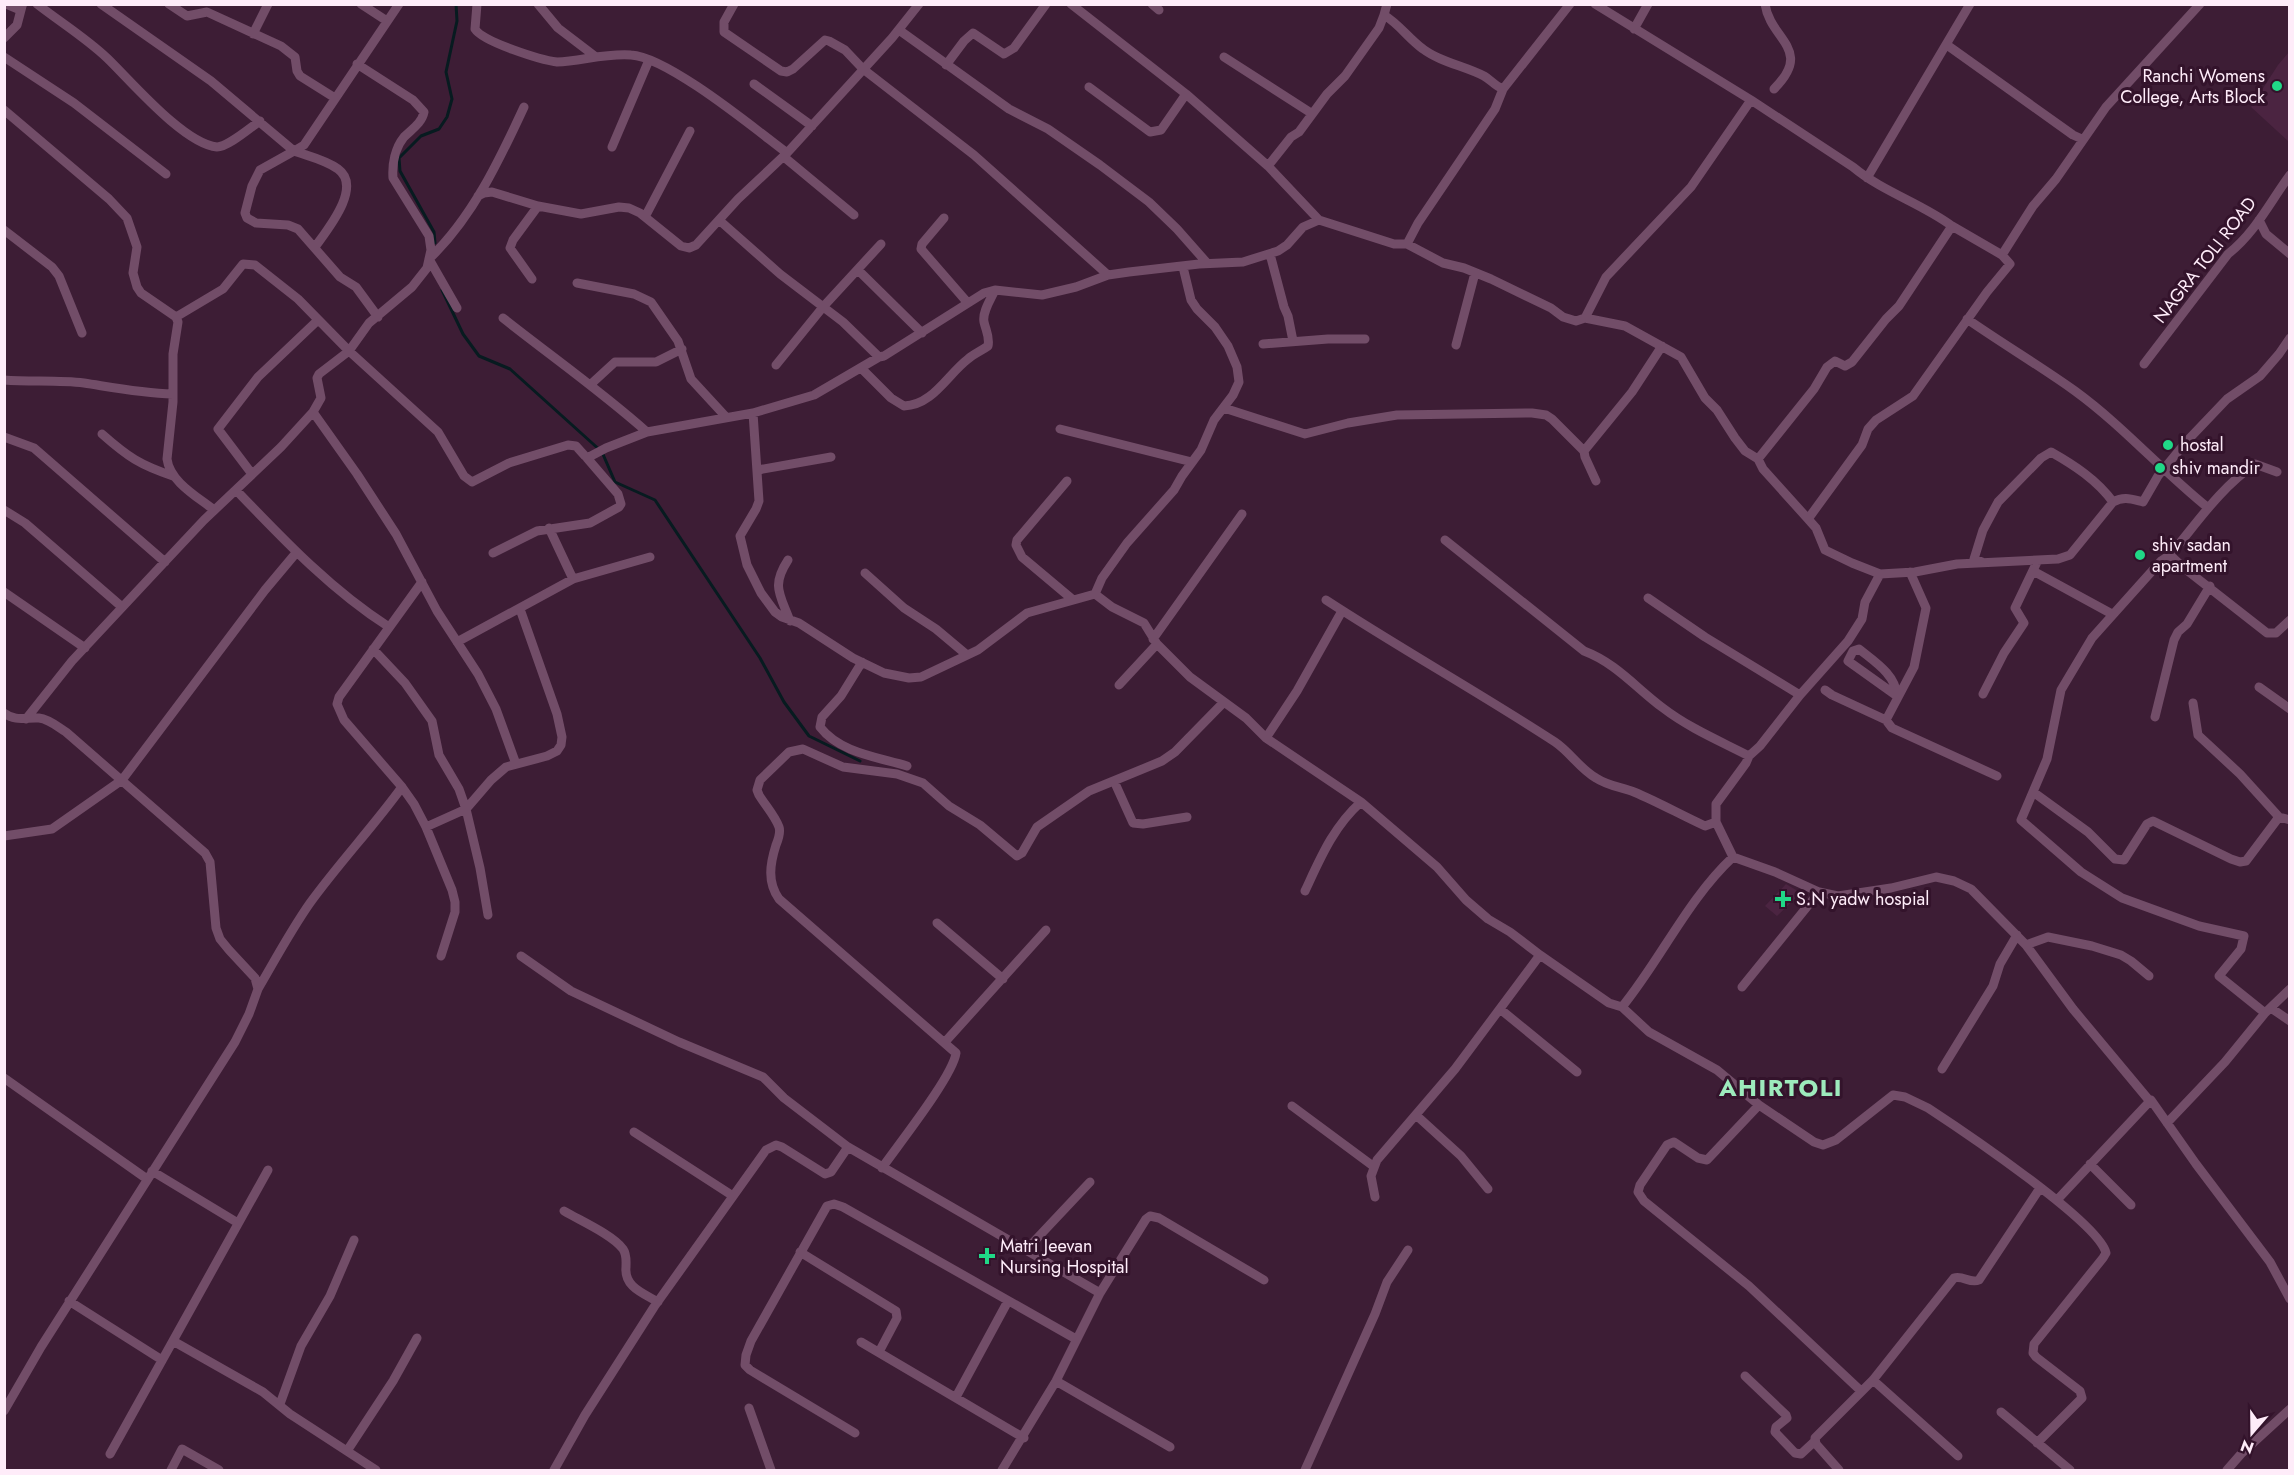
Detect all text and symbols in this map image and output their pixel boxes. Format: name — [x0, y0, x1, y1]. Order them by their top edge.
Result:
place label: Ranchi Womens College, Arts Block — [2120, 63, 2265, 110]
marker: Ranchi Womens College, Arts Block — [2270, 79, 2284, 93]
street label: NAGRA TOLI ROAD — [2147, 191, 2263, 329]
place label: hostal — [2180, 432, 2224, 458]
marker: hostal — [2161, 438, 2175, 452]
place label: shiv mandir — [2172, 455, 2261, 481]
marker: shiv mandir — [2153, 461, 2167, 475]
place label: shiv sadan apartment — [2152, 532, 2231, 579]
marker: shiv sadan apartment — [2133, 548, 2147, 562]
place label: S.N yadw hospial — [1796, 886, 1929, 912]
marker: S.N yadw hospial — [1774, 890, 1792, 908]
district label: AHIRTOLI — [1718, 1070, 1843, 1105]
place label: Matri Jeevan Nursing Hospital — [1000, 1233, 1129, 1280]
marker: Matri Jeevan Nursing Hospital — [978, 1247, 996, 1265]
north arrow — [2222, 1403, 2282, 1463]
text: N — [2237, 1434, 2257, 1460]

